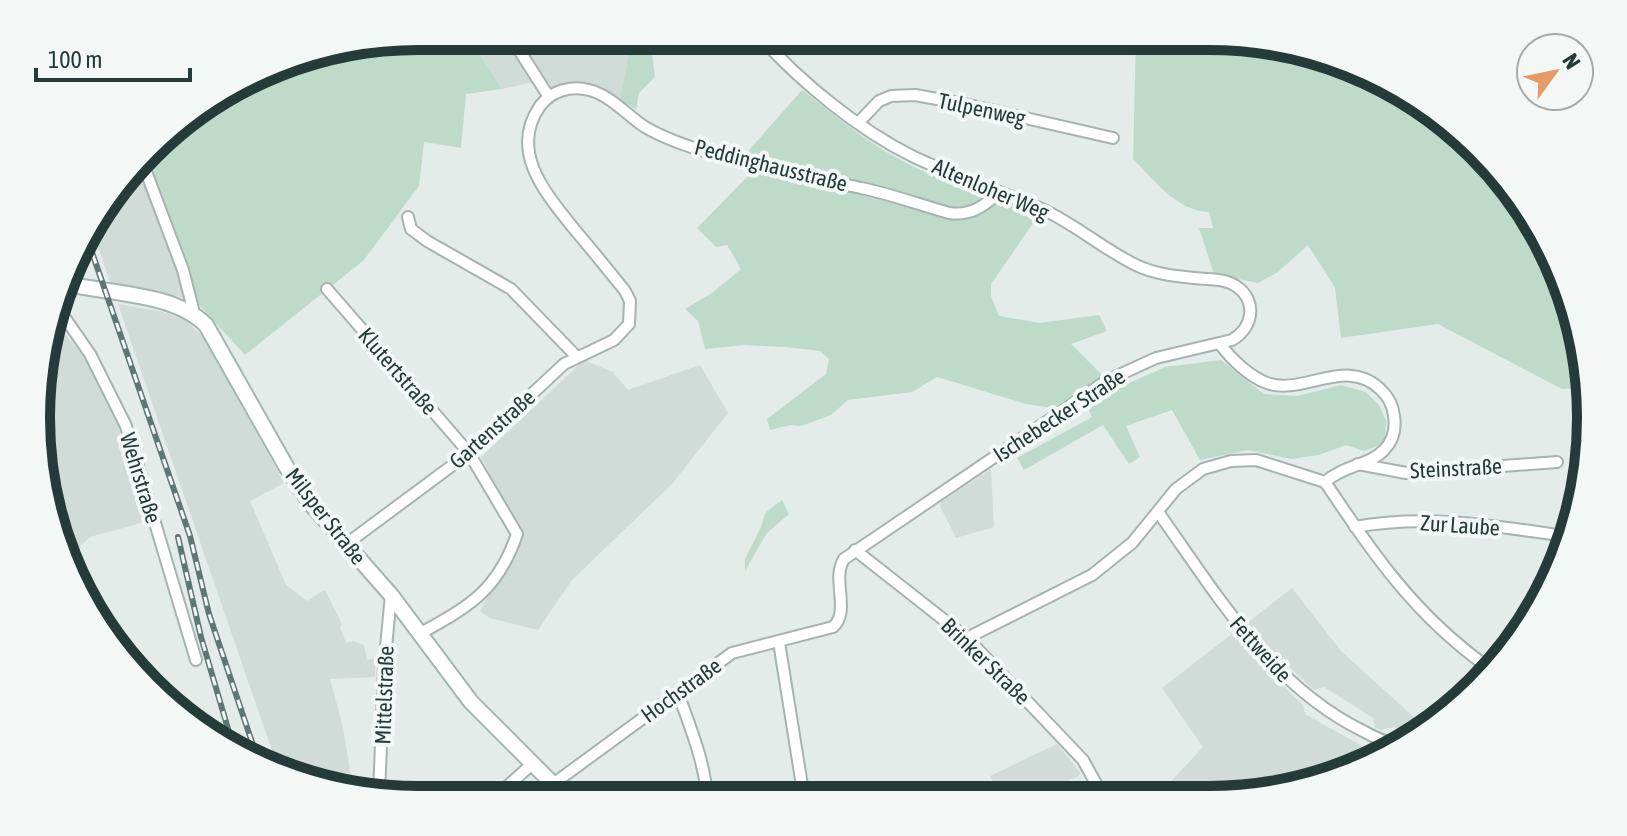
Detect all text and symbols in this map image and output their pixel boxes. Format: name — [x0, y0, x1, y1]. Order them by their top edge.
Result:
scale bar — [36, 32, 190, 82]
north arrow — [1515, 32, 1595, 112]
text: 100 m — [48, 46, 102, 73]
text: N — [1557, 49, 1586, 74]
street label: Tulpenweg — [936, 87, 1028, 131]
street label: Peddinghausstraße — [692, 133, 850, 197]
street label: Altenloher Weg — [929, 153, 1054, 225]
street label: Klutertstraße — [353, 322, 443, 420]
street label: Ischebecker Straße — [988, 363, 1130, 467]
street label: Gartenstraße — [444, 384, 540, 474]
street label: Wehrstraße — [115, 430, 167, 526]
street label: Steinstraße — [1409, 453, 1503, 483]
street label: Milsper Straße — [280, 462, 372, 570]
street label: Zur Laube — [1419, 509, 1501, 541]
street label: Fettweide — [1225, 611, 1297, 687]
street label: Brinker Straße — [936, 612, 1036, 710]
street label: Mittelstraße — [369, 645, 399, 745]
street label: Hochstraße — [636, 652, 726, 728]

